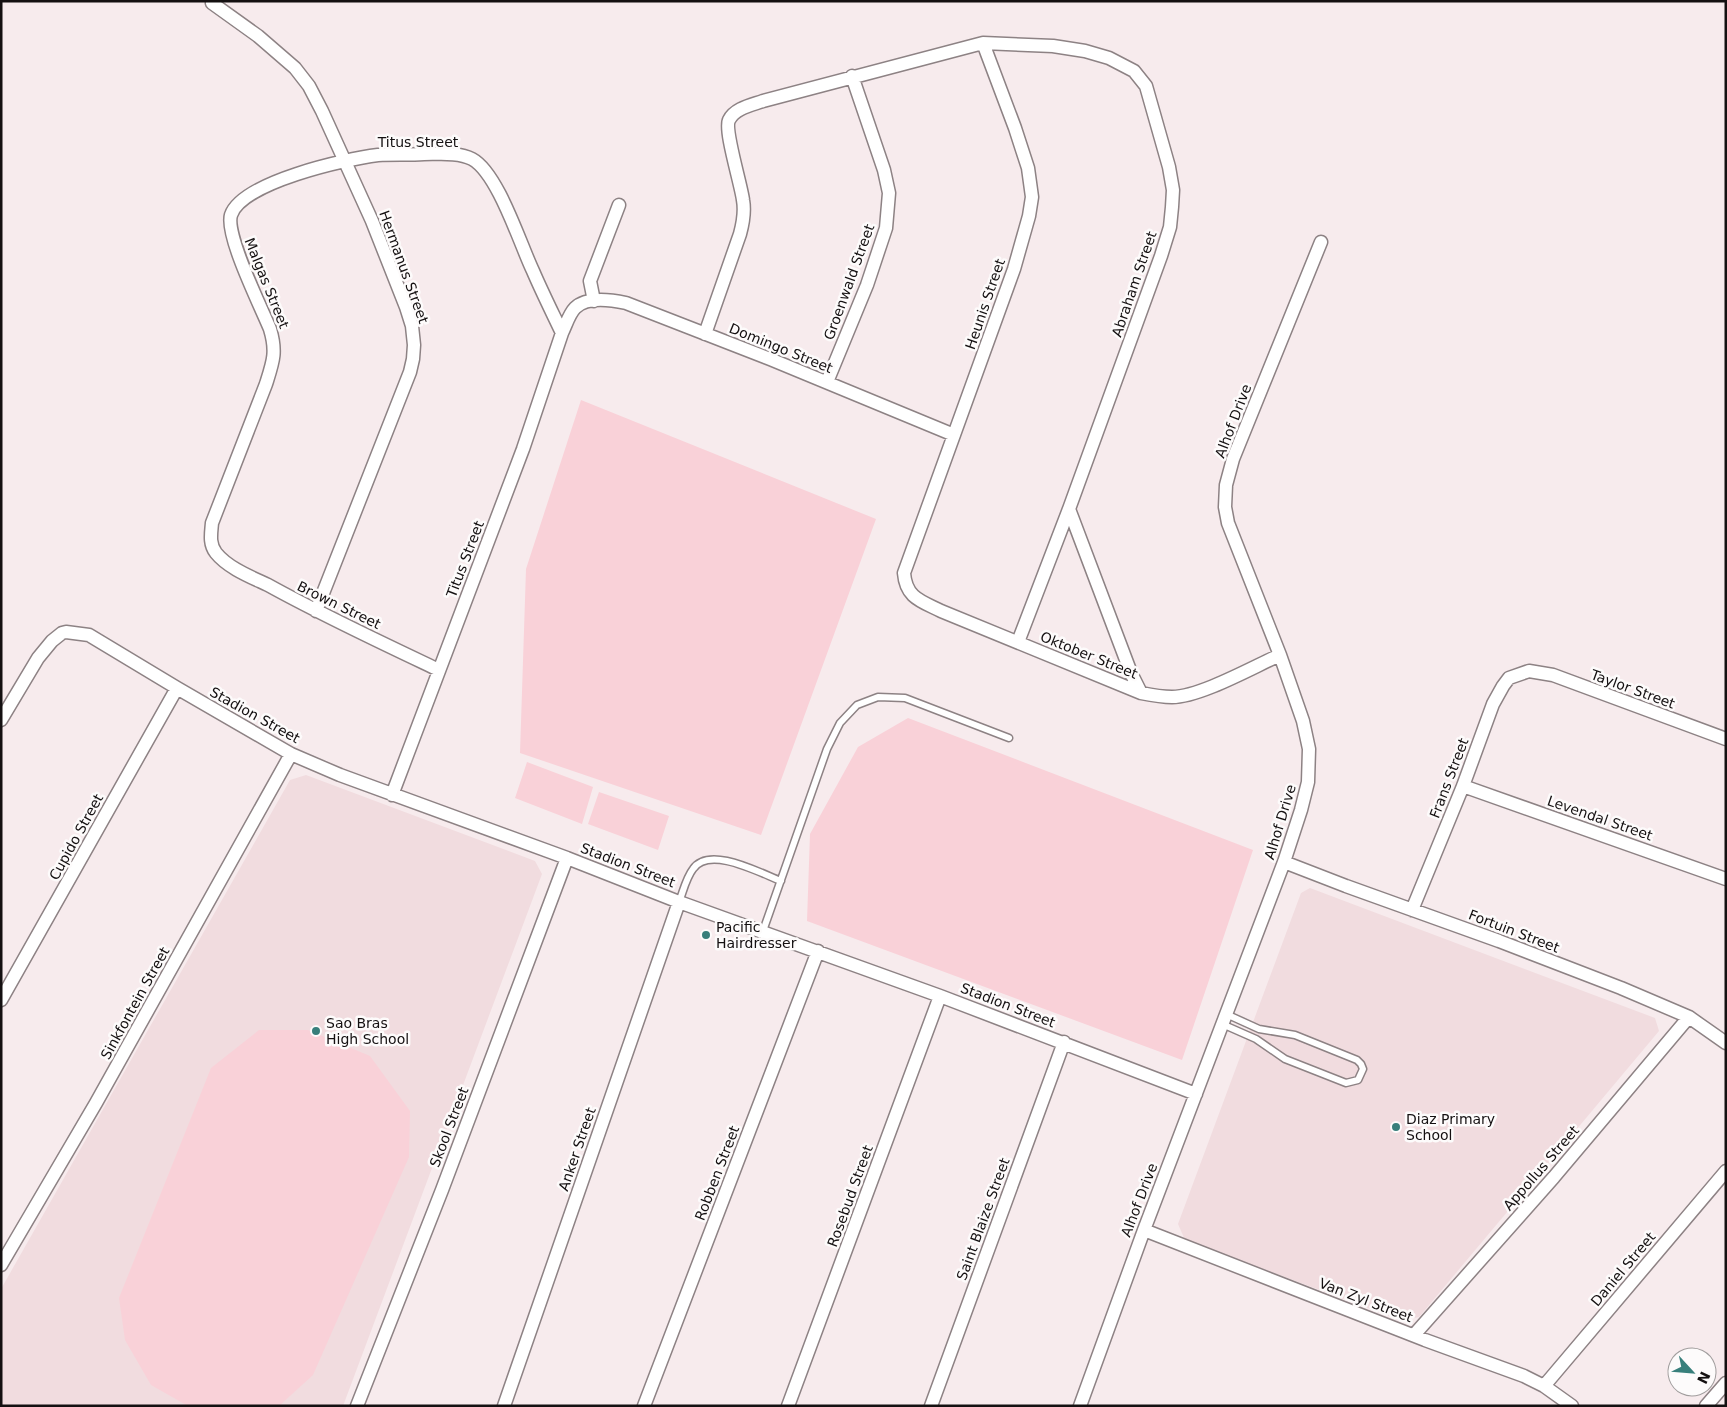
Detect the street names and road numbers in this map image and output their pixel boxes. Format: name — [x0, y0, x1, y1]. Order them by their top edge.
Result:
street label: Titus Street — [377, 134, 459, 150]
street label: Hermanus Street — [376, 208, 432, 326]
street label: Groenwald Street — [821, 221, 878, 342]
street label: Abraham Street — [1108, 228, 1160, 339]
street label: Malgas Street — [242, 235, 293, 331]
street label: Heunis Street — [962, 256, 1008, 352]
street label: Domingo Street — [727, 320, 836, 376]
street label: Alhof Drive — [1212, 382, 1254, 460]
street label: Titus Street — [443, 518, 487, 600]
street label: Brown Street — [295, 578, 384, 632]
street label: Oktober Street — [1038, 628, 1140, 682]
street label: Taylor Street — [1588, 666, 1678, 712]
street label: Stadion Street — [207, 684, 303, 747]
street label: Frans Street — [1426, 735, 1472, 820]
street label: Alhof Drive — [1261, 783, 1299, 861]
street label: Cupido Street — [46, 791, 106, 883]
street label: Levendal Street — [1545, 792, 1655, 844]
street label: Stadion Street — [578, 840, 678, 891]
street label: Fortuin Street — [1466, 906, 1562, 956]
street label: Sinkfontein Street — [97, 944, 173, 1062]
street label: Stadion Street — [958, 980, 1058, 1031]
street label: Skool Street — [426, 1084, 472, 1169]
street label: Anker Street — [555, 1105, 599, 1193]
street label: Appollus Street — [1500, 1122, 1582, 1214]
street label: Robben Street — [692, 1123, 743, 1223]
street label: Rosebud Street — [824, 1142, 876, 1249]
street label: Saint Blaize Street — [953, 1155, 1013, 1282]
street label: Alhof Drive — [1118, 1161, 1160, 1239]
street label: Daniel Street — [1587, 1228, 1659, 1309]
street label: Van Zyl Street — [1317, 1275, 1416, 1325]

